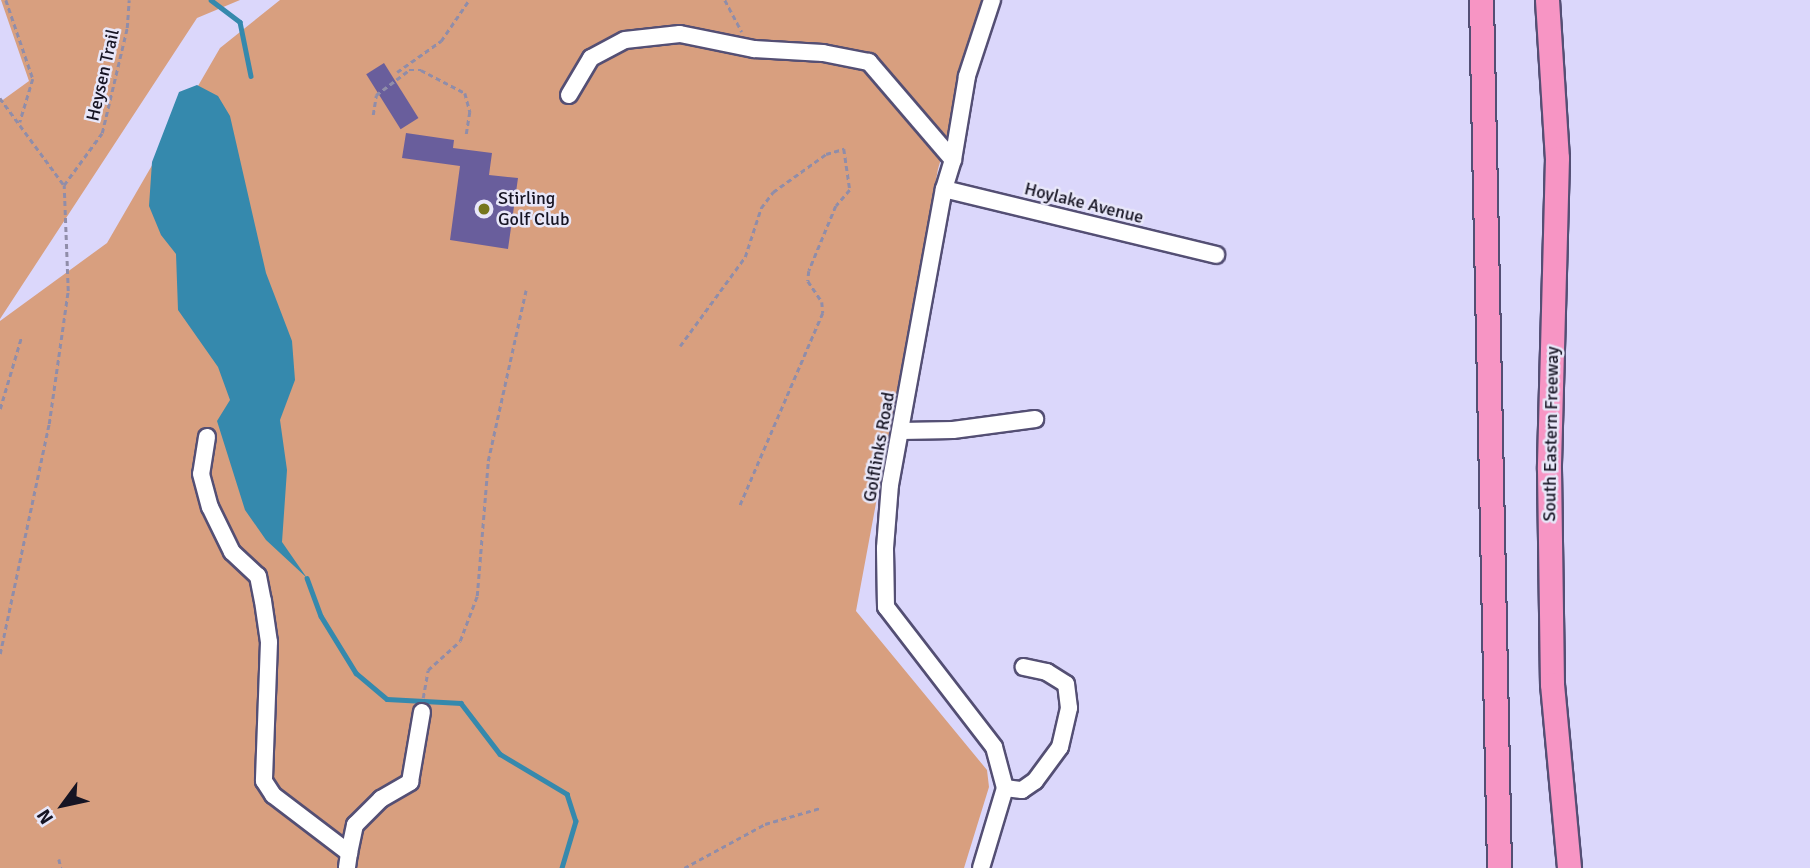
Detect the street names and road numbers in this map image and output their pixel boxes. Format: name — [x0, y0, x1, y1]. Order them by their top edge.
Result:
street label: Heysen Trail — [82, 27, 124, 123]
street label: Hoylake Avenue — [1022, 178, 1146, 228]
street label: South Eastern Freeway — [1539, 346, 1563, 522]
street label: Golflinks Road — [859, 390, 899, 504]

